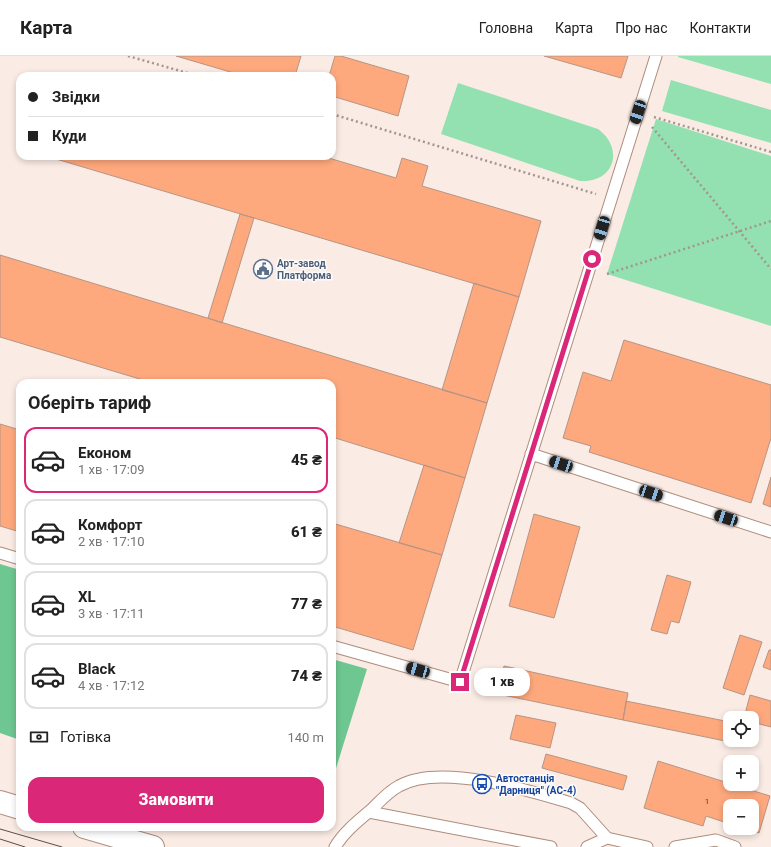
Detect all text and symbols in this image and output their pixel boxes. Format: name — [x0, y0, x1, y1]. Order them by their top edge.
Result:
text: Карта — [20, 16, 72, 39]
text: Головна — [479, 20, 533, 36]
text: Карта — [555, 20, 593, 36]
text: Про нас — [615, 20, 668, 36]
text: Контакти — [690, 20, 751, 36]
text: Звідки — [52, 88, 100, 106]
car — [629, 99, 647, 125]
text: Куди — [52, 127, 86, 145]
car — [593, 215, 611, 241]
route start — [583, 250, 601, 268]
public building icon: Арт-завод Платформа — [252, 258, 274, 280]
place label: Арт-завод Платформа — [277, 258, 332, 281]
text: Оберіть тариф — [28, 392, 151, 413]
icon: car — [30, 442, 66, 478]
text: Економ — [78, 444, 131, 462]
text: 45 ₴ — [291, 451, 322, 469]
car — [548, 455, 574, 473]
text: 1 хв · 17:09 — [78, 462, 145, 477]
car — [638, 484, 664, 502]
car — [713, 509, 739, 527]
icon: car — [30, 514, 66, 550]
text: Комфорт — [78, 516, 142, 534]
text: 61 ₴ — [291, 523, 322, 541]
text: 2 хв · 17:10 — [78, 534, 145, 549]
icon: car — [30, 586, 66, 622]
text: XL — [78, 588, 96, 606]
text: 77 ₴ — [291, 595, 322, 613]
text: 3 хв · 17:11 — [78, 606, 145, 621]
icon: car — [30, 658, 66, 694]
text: Black — [78, 660, 115, 678]
car — [405, 661, 431, 679]
text: 74 ₴ — [291, 667, 322, 685]
callout: 1 хв — [474, 668, 530, 696]
route end — [451, 673, 469, 691]
text: 1 хв — [490, 674, 514, 689]
text: 4 хв · 17:12 — [78, 678, 145, 693]
map controls — [723, 711, 759, 835]
button: locate — [723, 711, 759, 747]
icon: cash — [28, 726, 50, 748]
text: Готівка — [60, 728, 111, 746]
text: 140 m — [287, 730, 324, 745]
button: + — [723, 755, 759, 791]
bus stop icon: Автостанція "Дарниця" (АС-4) — [471, 773, 493, 795]
place label: Автостанція "Дарниця" (АС-4) — [496, 773, 576, 797]
button: Замовити — [28, 777, 324, 823]
house number: 1 — [705, 797, 709, 806]
button: − — [723, 799, 759, 835]

